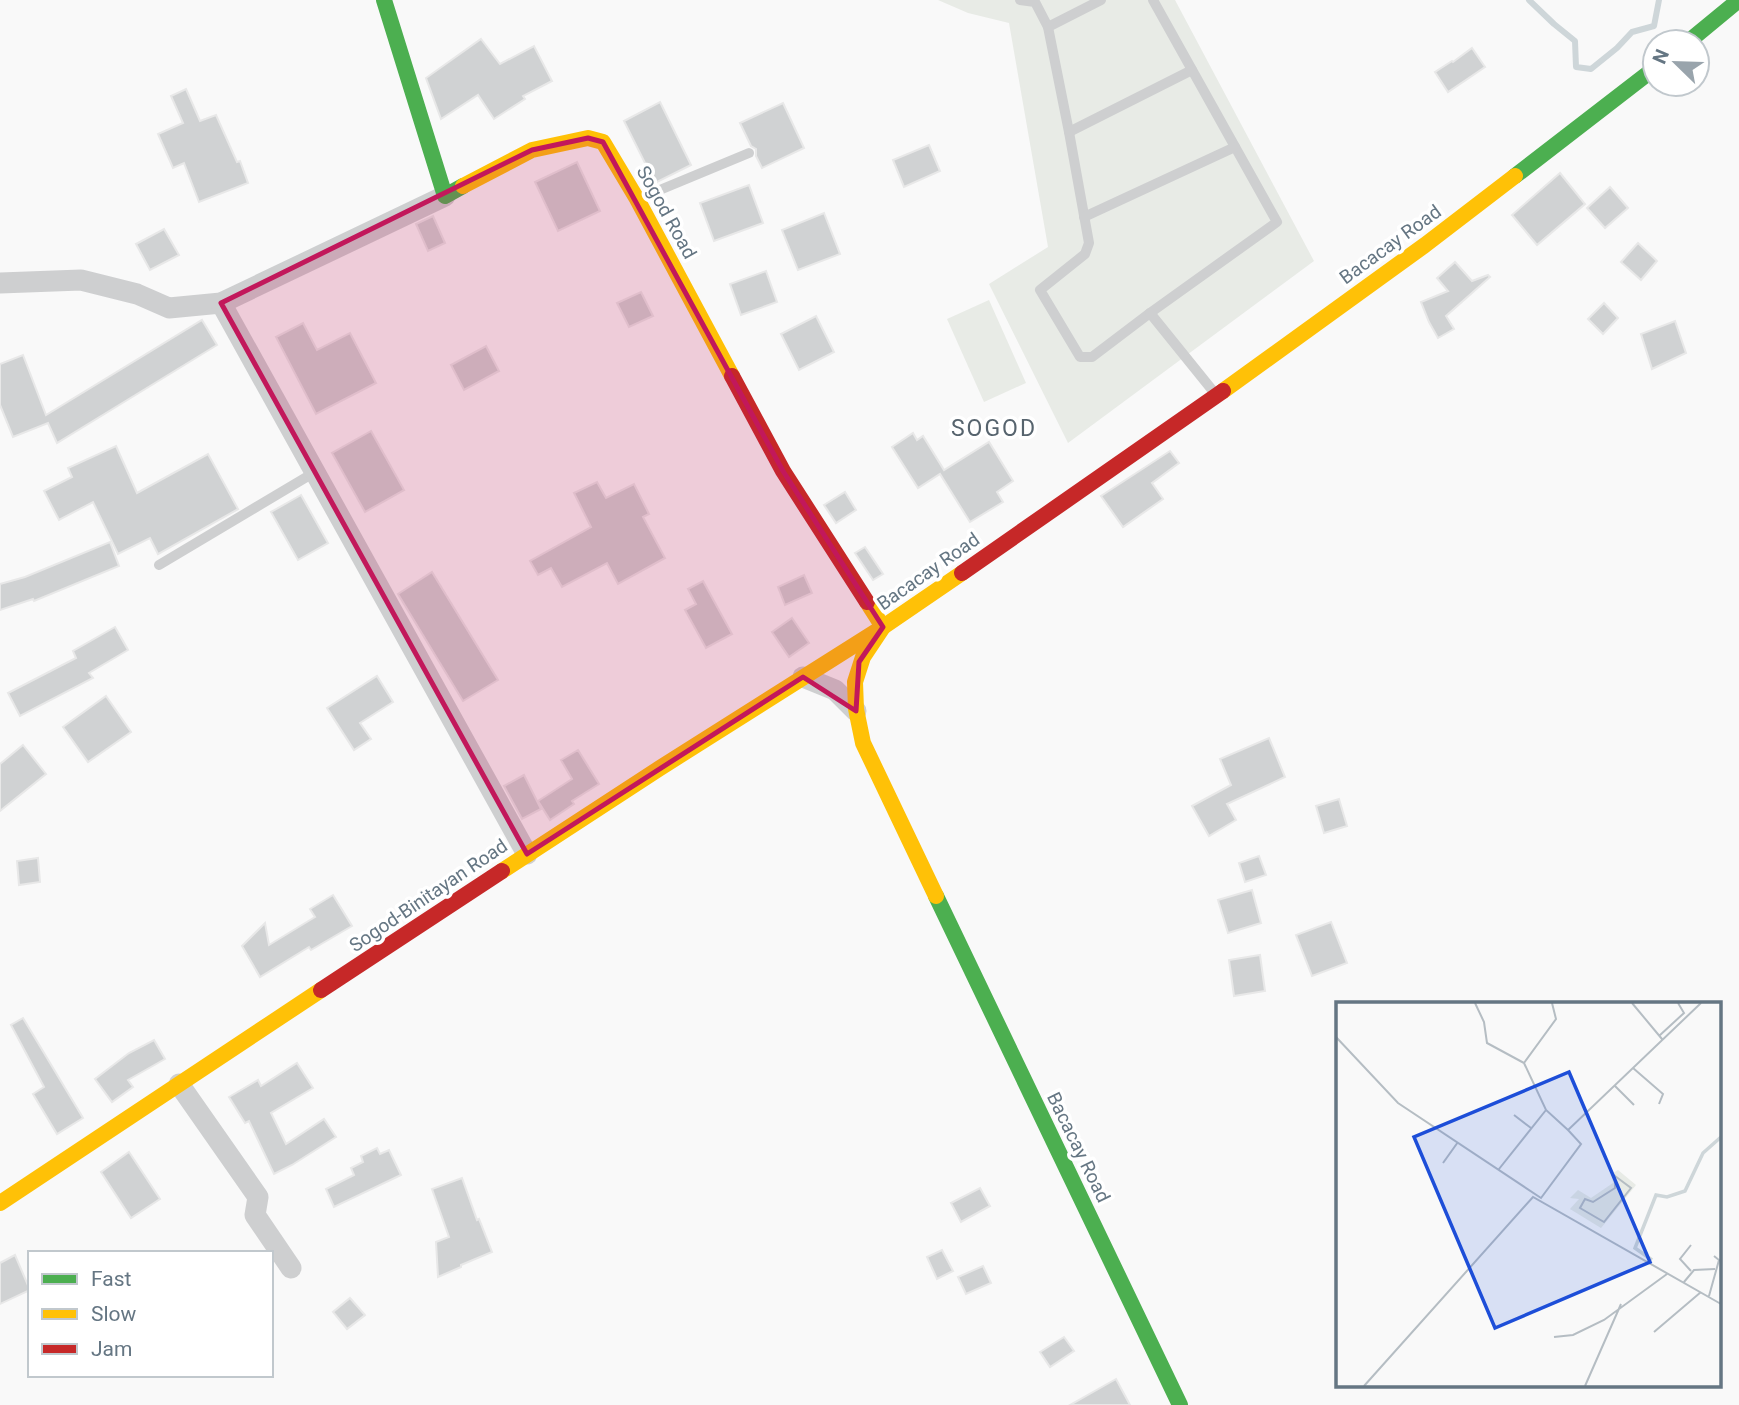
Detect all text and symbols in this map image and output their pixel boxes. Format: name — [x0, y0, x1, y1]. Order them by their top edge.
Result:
north arrow — [1641, 28, 1711, 98]
text: N — [1648, 46, 1674, 67]
street label: Sogod Road — [632, 162, 702, 263]
street label: Bacacay Road — [1335, 200, 1446, 289]
district label: SOGOD — [951, 415, 1037, 442]
street label: Bacacay Road — [873, 528, 984, 615]
street label: Sogod-Binitayan Road — [345, 834, 512, 957]
inset map — [1336, 1002, 1722, 1388]
street label: Bacacay Road — [1042, 1088, 1115, 1206]
legend — [28, 1251, 273, 1377]
text: Fast — [91, 1267, 132, 1291]
text: Slow — [91, 1302, 137, 1326]
text: Jam — [91, 1337, 132, 1361]

